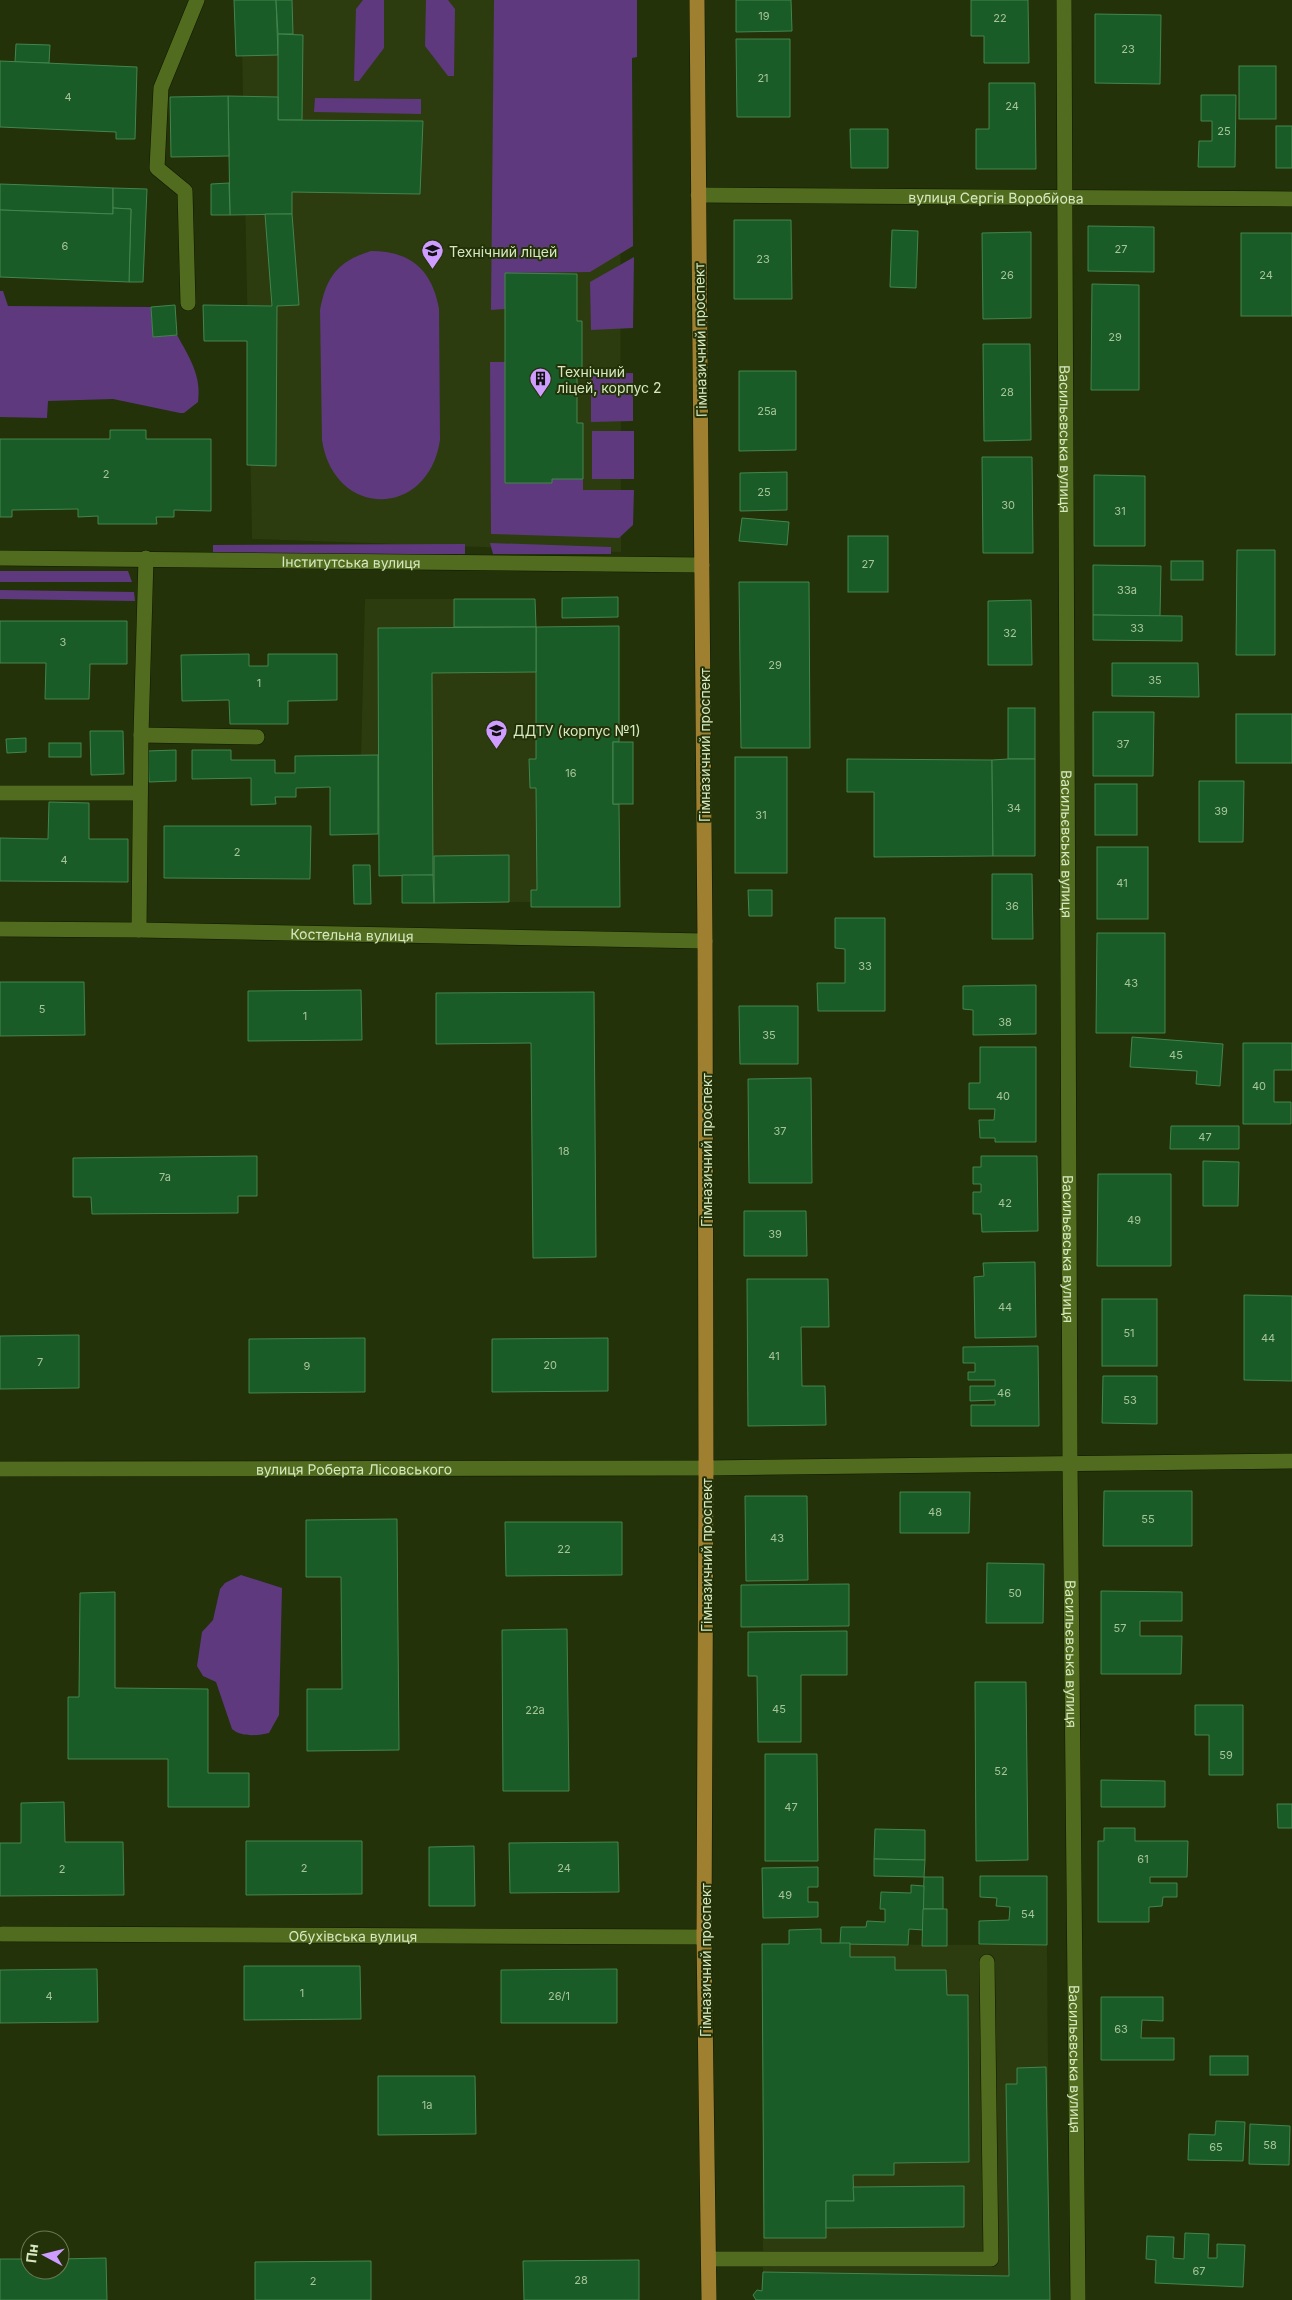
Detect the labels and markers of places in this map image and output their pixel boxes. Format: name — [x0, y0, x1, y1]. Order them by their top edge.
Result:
school or university icon: Технічний ліцей — [421, 239, 445, 270]
place label: Технічний ліцей — [449, 243, 557, 260]
place label: Технічний ліцей, корпус 2 — [557, 363, 662, 396]
building icon: Технічний ліцей, корпус 2 — [529, 367, 553, 398]
school or university icon: ДДТУ (корпус №1) — [485, 718, 509, 749]
place label: ДДТУ (корпус №1) — [513, 722, 641, 739]

